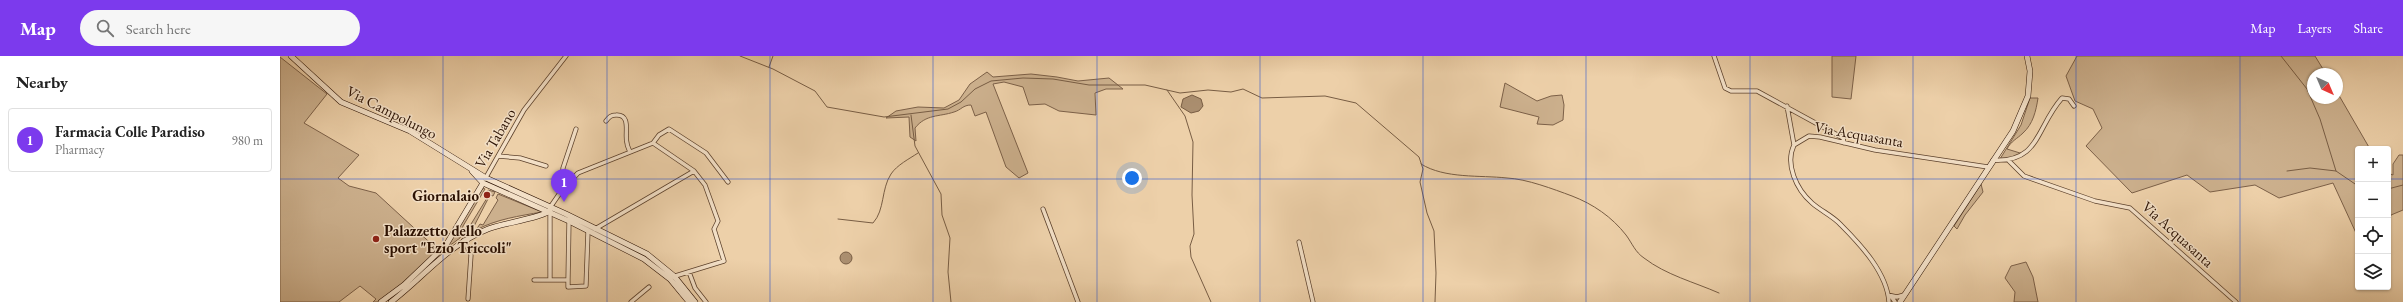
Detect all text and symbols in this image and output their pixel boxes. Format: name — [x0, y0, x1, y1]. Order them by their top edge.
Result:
search box — [80, 10, 360, 46]
text: Map — [20, 16, 56, 41]
icon: search — [94, 17, 116, 39]
text: Search here — [126, 19, 191, 38]
text: Map — [2250, 19, 2275, 37]
text: Layers — [2297, 19, 2332, 37]
text: Share — [2354, 19, 2383, 37]
north arrow — [2307, 68, 2343, 104]
text: Nearby — [16, 71, 68, 93]
street label: Via Campolungo — [344, 81, 440, 143]
street label: Via Tabano — [470, 105, 520, 171]
street label: Via Acquasanta — [1813, 117, 1905, 151]
text: Farmacia Colle Paradiso — [55, 122, 205, 141]
text: 1 — [27, 132, 33, 149]
text: 980 m — [232, 132, 263, 149]
text: Pharmacy — [55, 141, 104, 158]
map controls — [2355, 146, 2391, 290]
button: + — [2355, 146, 2391, 182]
your location — [1122, 168, 1142, 188]
pin: 1 — [551, 169, 577, 202]
button: − — [2355, 182, 2391, 218]
place label: Giornalaio — [412, 186, 479, 205]
marker: Giornalaio — [482, 190, 492, 200]
street label: Via Acquasanta — [2138, 197, 2218, 271]
button: locate — [2355, 218, 2391, 254]
place label: Palazzetto dello sport "Ezio Triccoli" — [384, 221, 512, 257]
marker: Palazzetto dello sport "Ezio Triccoli" — [371, 234, 381, 244]
button: layers — [2355, 254, 2391, 290]

